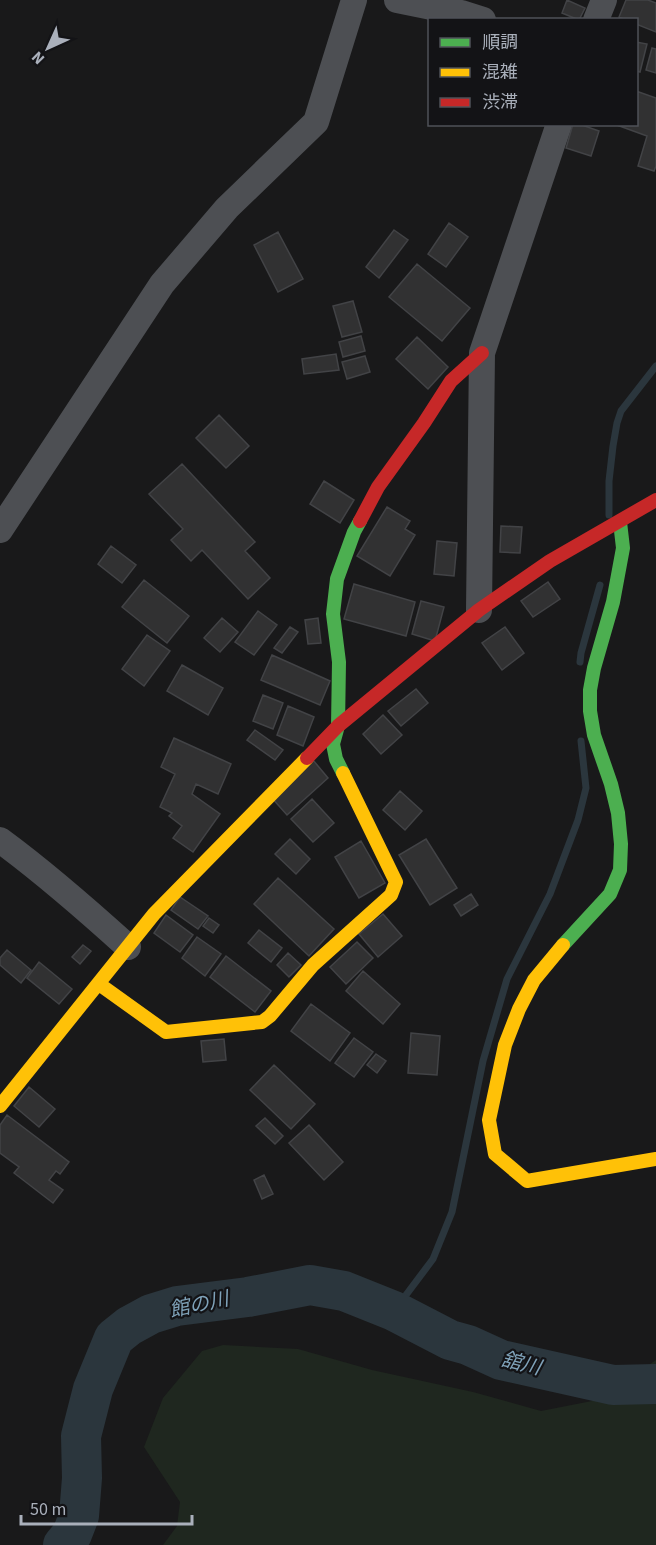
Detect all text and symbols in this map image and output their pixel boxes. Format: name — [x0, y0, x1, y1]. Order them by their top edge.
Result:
north arrow — [18, 18, 78, 78]
legend — [428, 18, 638, 126]
text: 順調 — [482, 30, 518, 55]
text: N — [27, 46, 50, 69]
text: 混雑 — [482, 60, 518, 85]
text: 渋滞 — [482, 90, 518, 115]
water label: 館の川 — [167, 1285, 233, 1325]
water label: 舘川 — [498, 1346, 546, 1383]
scale bar — [21, 1488, 192, 1526]
text: 50 m — [30, 1497, 66, 1522]

